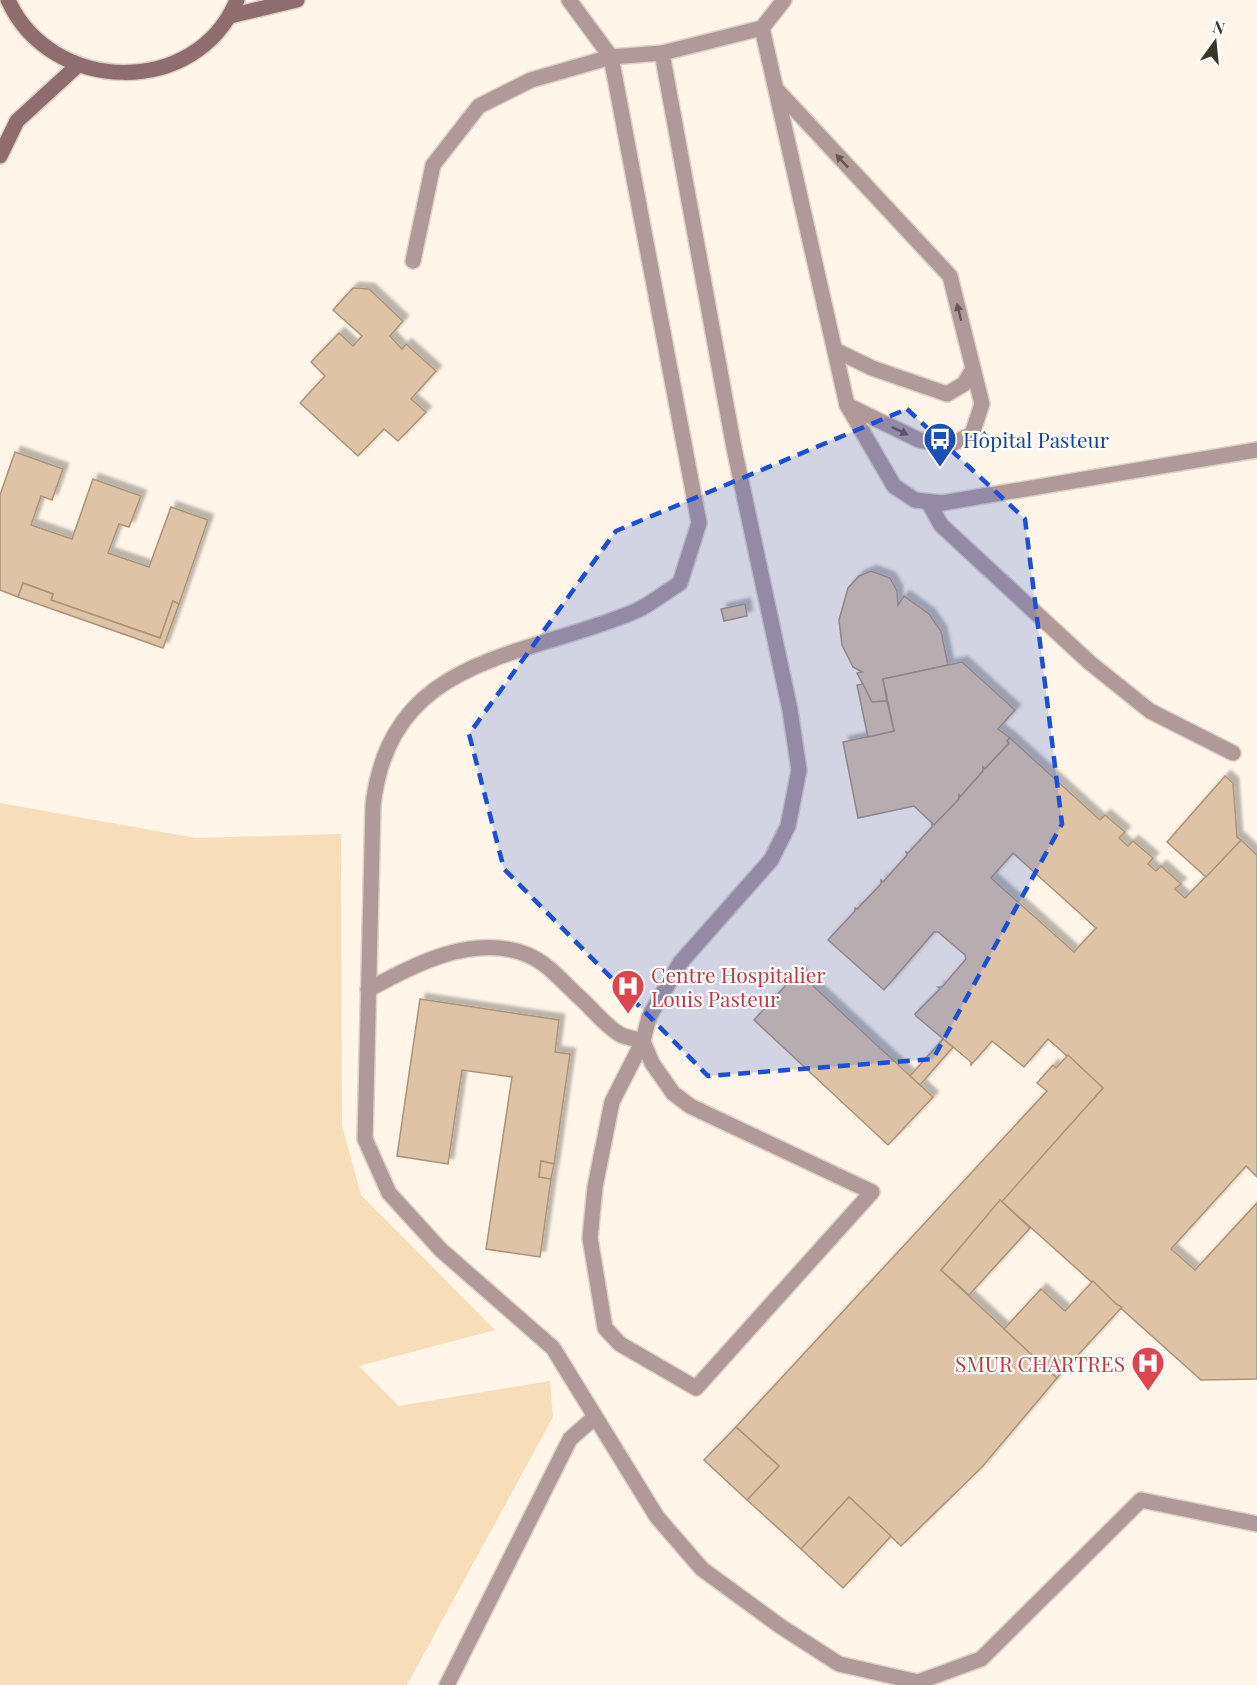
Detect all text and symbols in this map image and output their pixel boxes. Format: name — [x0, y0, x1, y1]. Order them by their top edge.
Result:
north arrow — [1185, 12, 1245, 72]
text: N — [1211, 15, 1228, 39]
one-way arrow — [835, 153, 849, 168]
one-way arrow — [954, 303, 964, 321]
bus stop icon: Hôpital Pasteur — [922, 421, 958, 468]
place label: Hôpital Pasteur — [963, 425, 1110, 453]
one-way arrow — [891, 427, 908, 436]
place label: Centre Hospitalier Louis Pasteur — [651, 960, 826, 1012]
hospital icon: Centre Hospitalier Louis Pasteur — [610, 968, 646, 1015]
hospital icon: SMUR CHARTRES — [1130, 1345, 1166, 1392]
place label: SMUR CHARTRES — [955, 1349, 1125, 1377]

